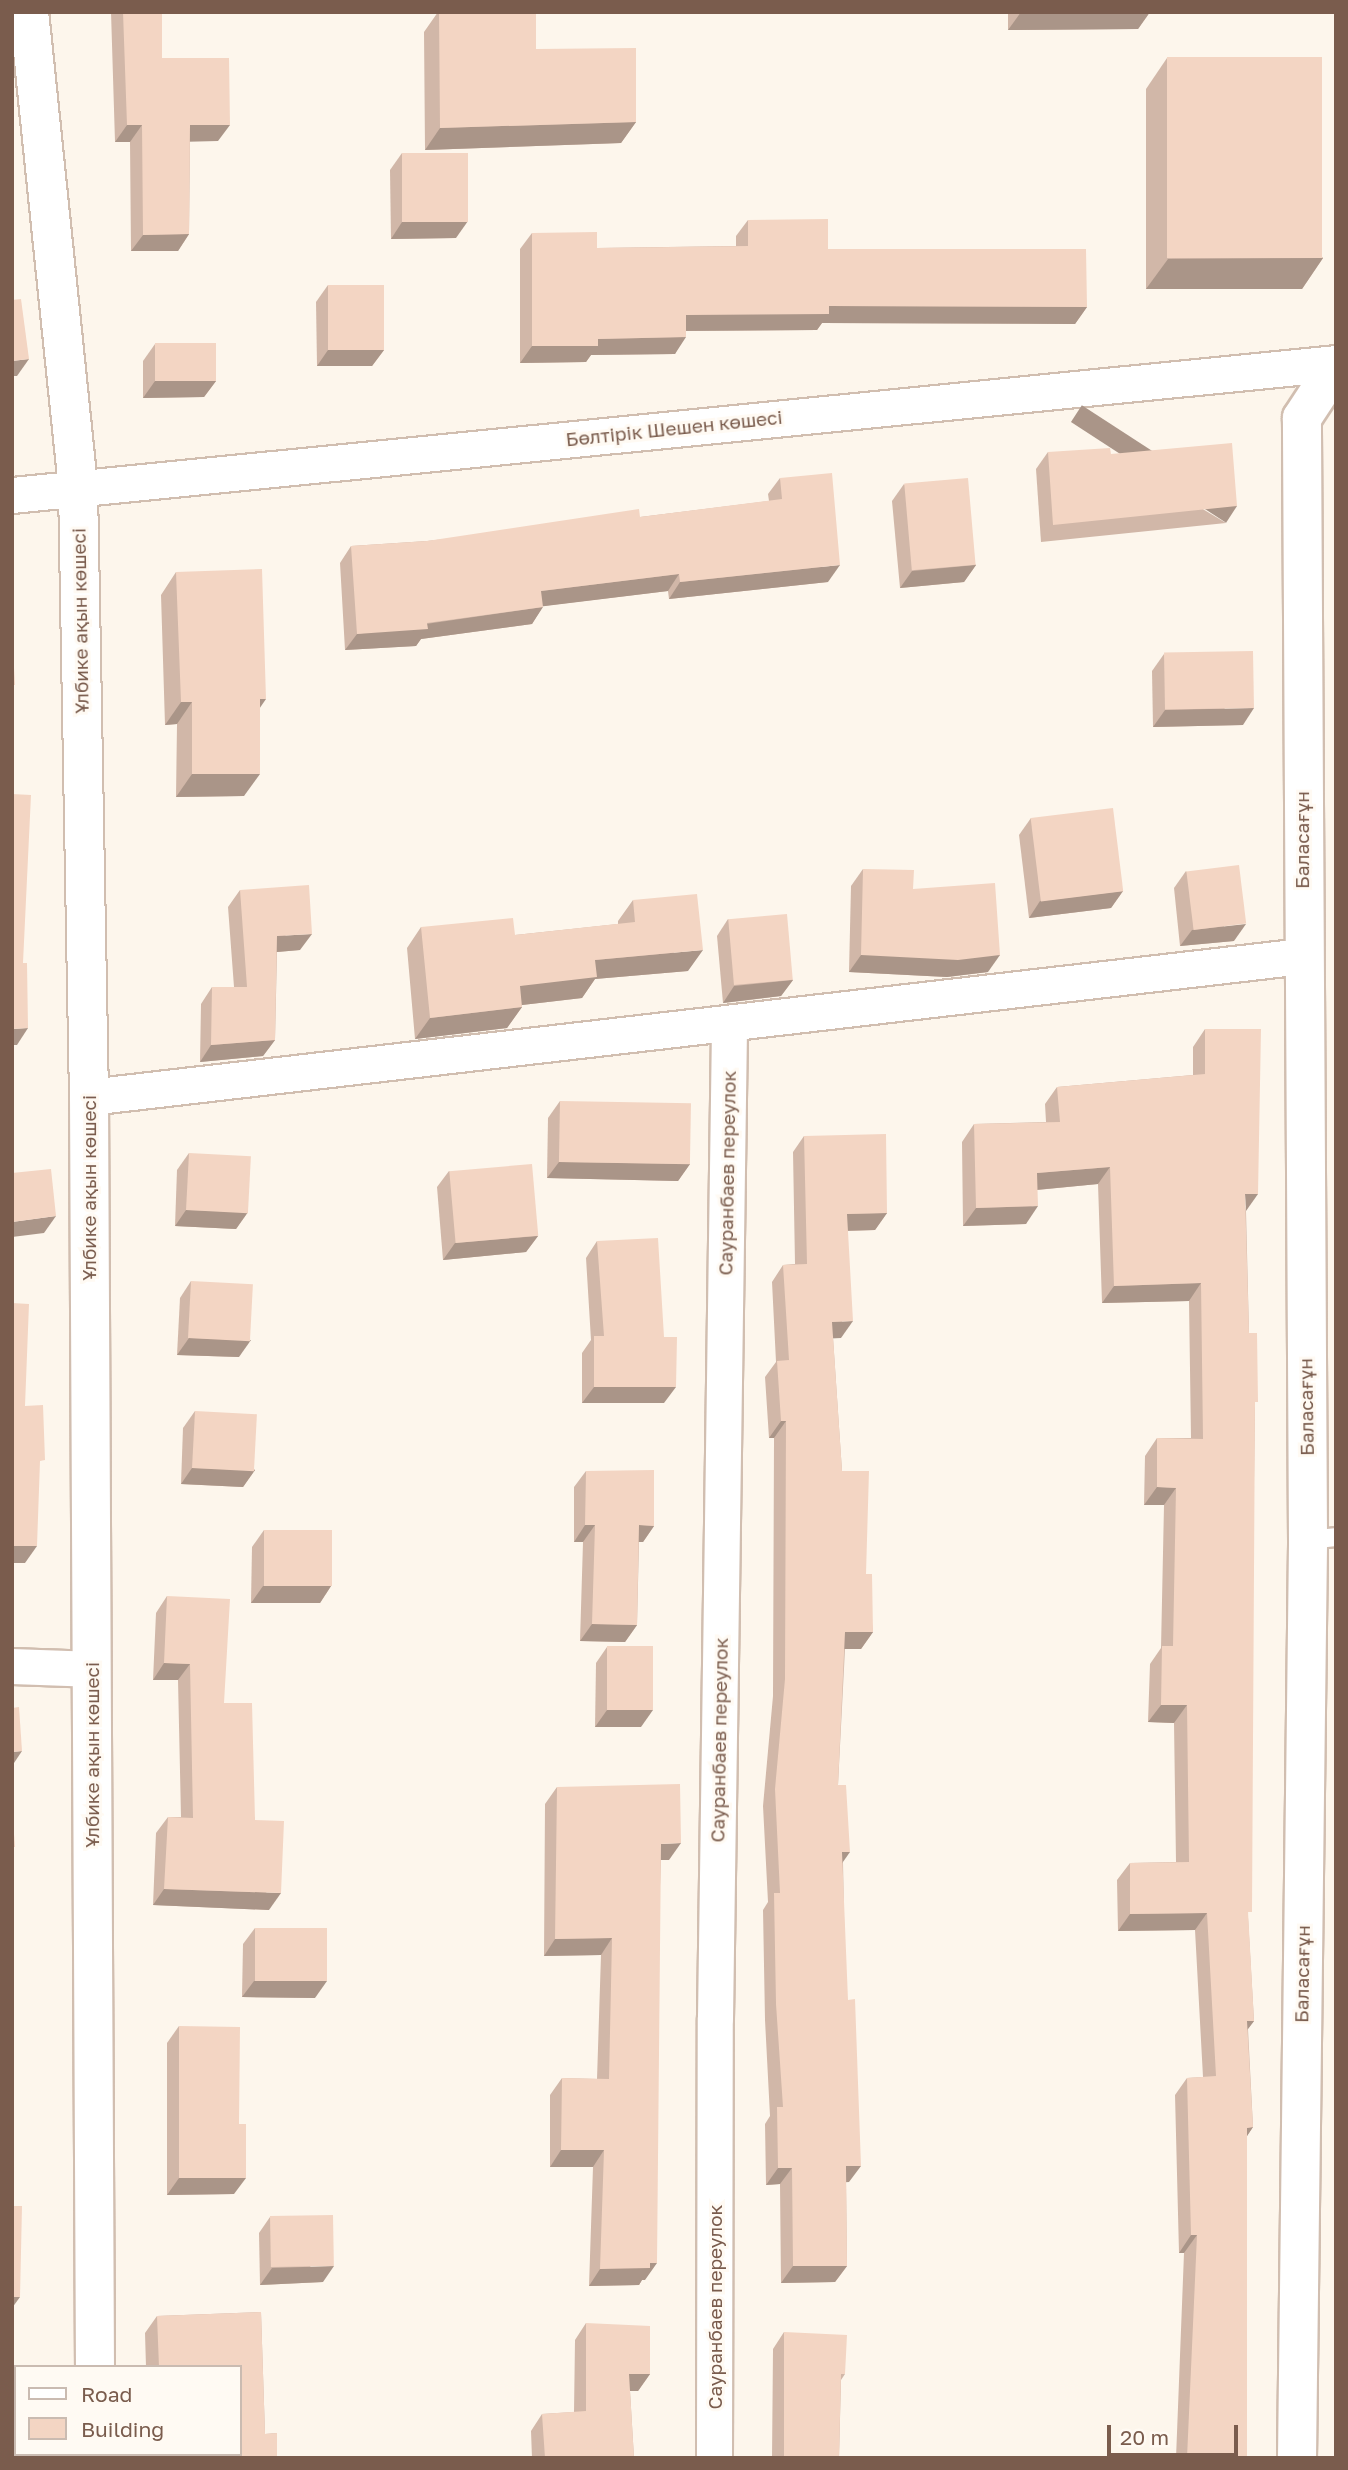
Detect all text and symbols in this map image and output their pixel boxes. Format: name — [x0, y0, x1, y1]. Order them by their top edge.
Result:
street label: Бөлтірік Шешен көшесі — [564, 405, 784, 451]
street label: Ұлбике ақын көшесі — [67, 528, 93, 714]
street label: Баласағұн — [1291, 791, 1313, 889]
street label: Сауранбаев переулок — [714, 1070, 740, 1276]
street label: Ұлбике ақын көшесі — [78, 1095, 100, 1281]
street label: Баласағұн — [1294, 1358, 1318, 1456]
street label: Сауранбаев переулок — [706, 1637, 732, 1843]
street label: Ұлбике ақын көшесі — [81, 1662, 103, 1848]
street label: Баласағұн — [1290, 1925, 1314, 2023]
street label: Сауранбаев переулок — [704, 2205, 726, 2409]
legend — [14, 2365, 242, 2456]
text: Road — [81, 2381, 132, 2407]
scale bar — [1110, 2410, 1241, 2454]
text: Building — [81, 2416, 164, 2442]
text: 20 m — [1120, 2424, 1169, 2450]

